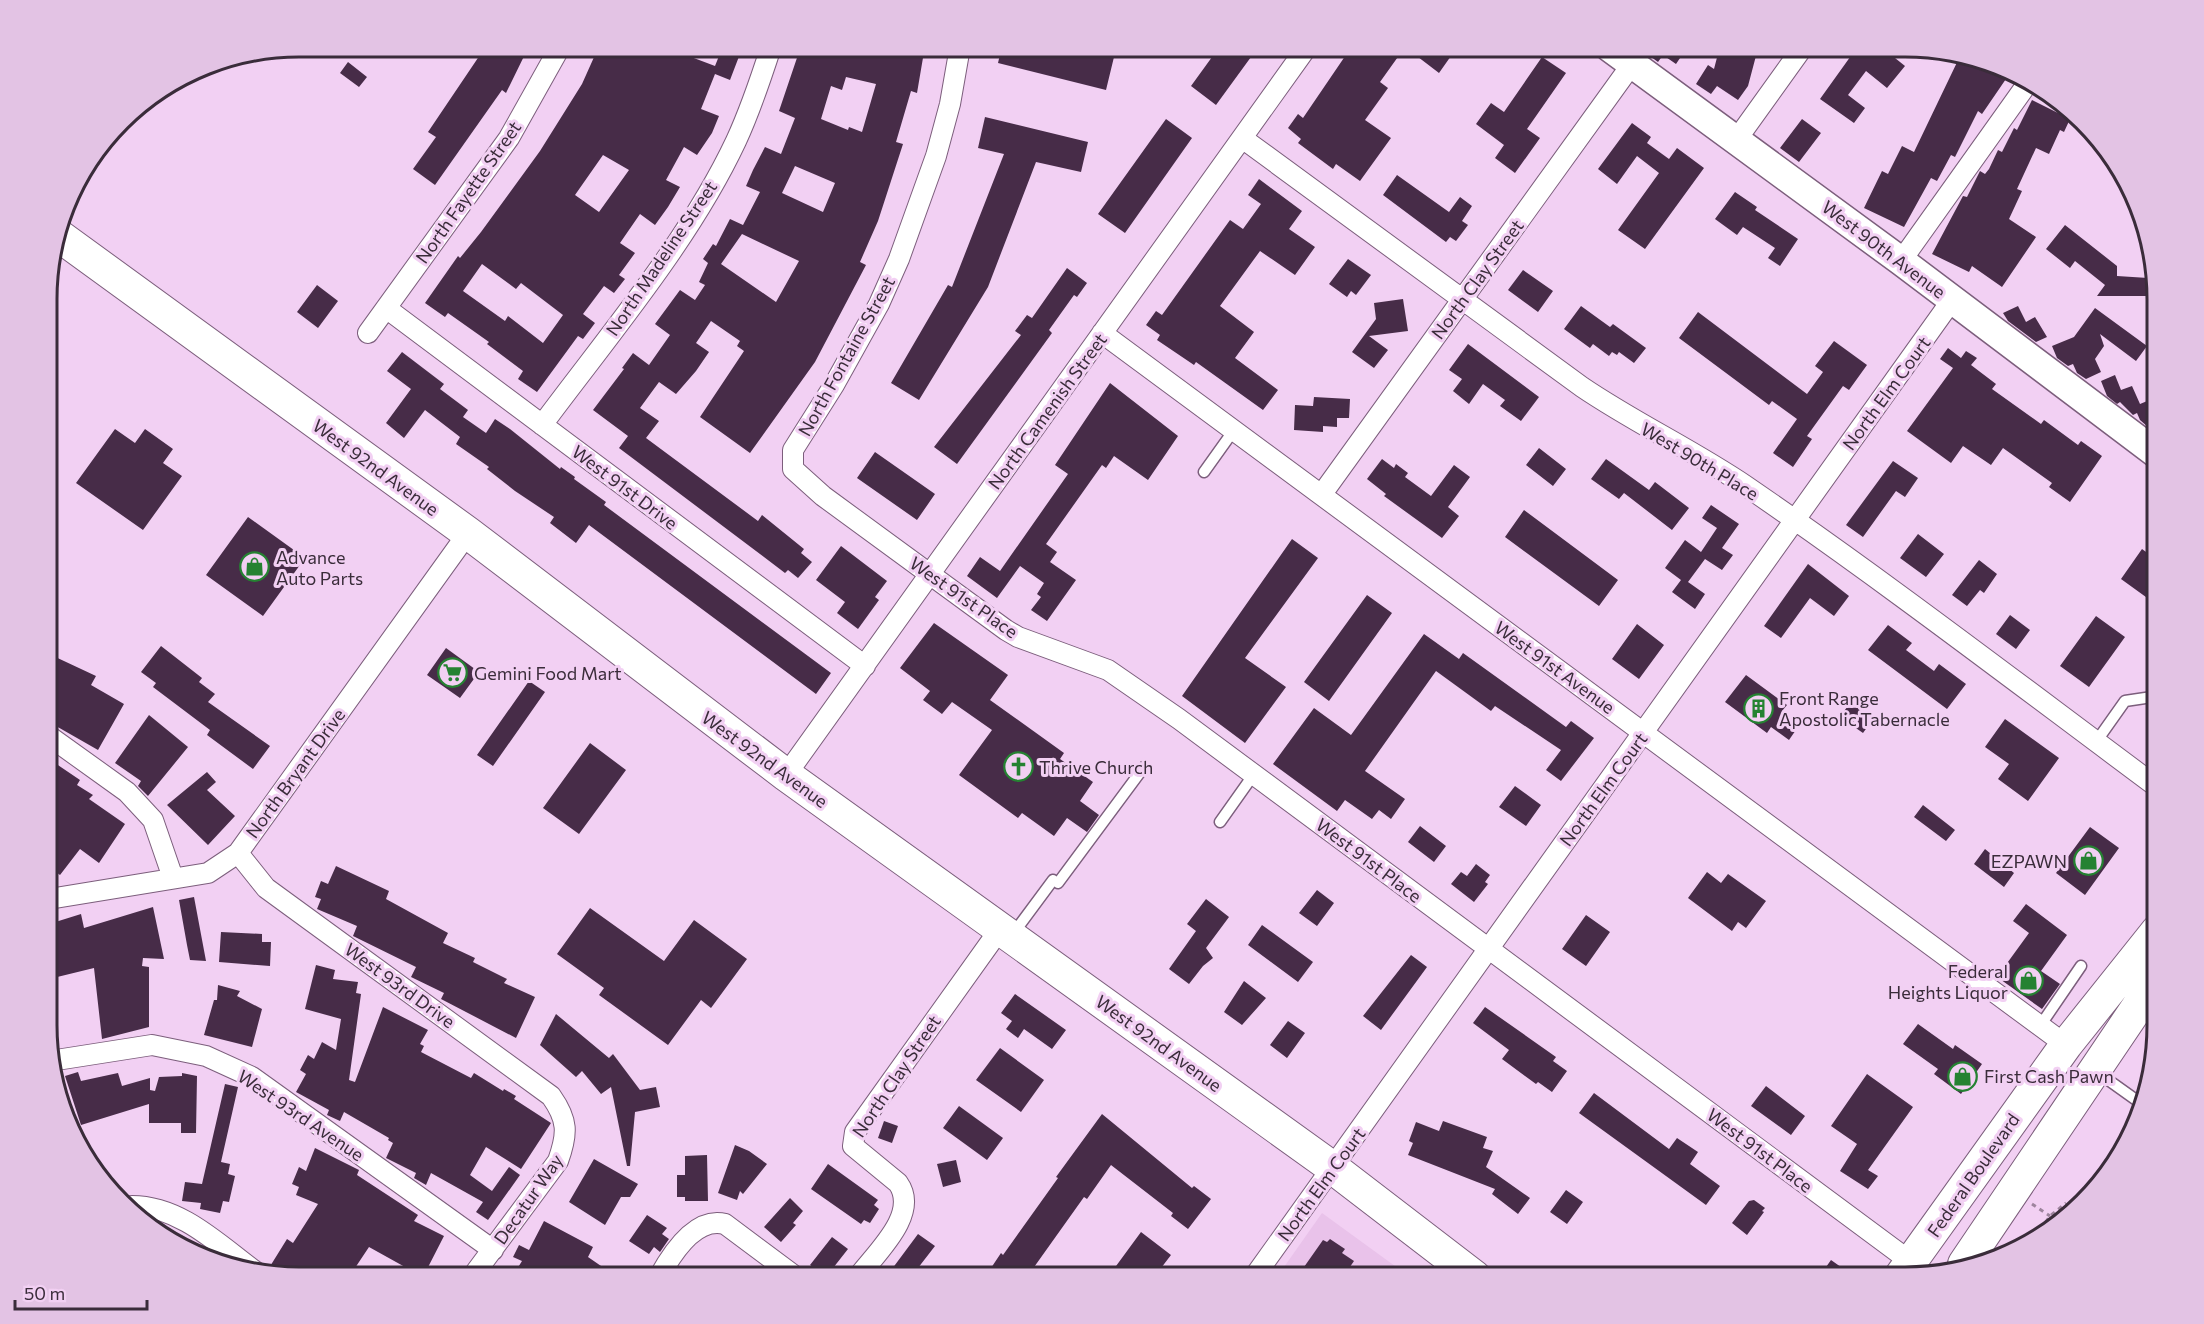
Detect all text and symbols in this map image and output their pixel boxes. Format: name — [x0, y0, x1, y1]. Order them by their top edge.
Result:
street label: North Fayette Street — [411, 117, 525, 267]
street label: North Madeline Street — [601, 176, 721, 340]
street label: West 90th Avenue — [1818, 195, 1950, 303]
street label: North Clay Street — [1426, 215, 1528, 343]
street label: North Fontaine Street — [793, 272, 899, 440]
street label: North Camenish Street — [983, 329, 1111, 493]
street label: North Elm Court — [1837, 332, 1935, 454]
street label: West 92nd Avenue — [309, 414, 443, 520]
street label: West 90th Place — [1637, 417, 1763, 505]
street label: West 91st Drive — [568, 440, 682, 534]
place label: Advance Auto Parts — [276, 546, 363, 589]
shop icon: Advance Auto Parts — [239, 551, 271, 583]
street label: West 91st Place — [906, 552, 1022, 642]
street label: West 91st Avenue — [1491, 616, 1619, 718]
supermarket icon: Gemini Food Mart — [437, 657, 469, 689]
place label: Gemini Food Mart — [474, 662, 622, 684]
place label: Front Range Apostolic Tabernacle — [1779, 687, 1950, 730]
building icon: Front Range Apostolic Tabernacle — [1742, 692, 1774, 724]
street label: North Bryant Drive — [241, 704, 349, 842]
street label: West 92nd Avenue — [698, 706, 832, 812]
street label: North Elm Court — [1554, 728, 1652, 850]
church icon: Thrive Church — [1002, 751, 1034, 783]
place label: Thrive Church — [1039, 756, 1153, 778]
street label: West 91st Place — [1312, 813, 1426, 907]
shop icon: EZPAWN — [2072, 845, 2104, 877]
place label: EZPAWN — [1991, 850, 2067, 872]
street label: West 93rd Drive — [341, 938, 459, 1032]
place label: Federal Heights Liquor — [1888, 960, 2008, 1003]
shop icon: Federal Heights Liquor — [2013, 965, 2045, 997]
street label: West 92nd Avenue — [1092, 990, 1226, 1096]
street label: North Clay Street — [847, 1011, 945, 1141]
shop icon: First Cash Pawn — [1947, 1060, 1979, 1092]
street label: West 93rd Avenue — [234, 1065, 368, 1165]
place label: First Cash Pawn — [1984, 1065, 2114, 1087]
street label: West 91st Place — [1703, 1103, 1817, 1197]
street label: Federal Boulevard — [1922, 1109, 2024, 1241]
street label: North Elm Court — [1272, 1123, 1370, 1245]
street label: Decatur Way — [489, 1150, 567, 1248]
scale bar — [15, 1273, 147, 1311]
text: 50 m — [24, 1282, 65, 1304]

